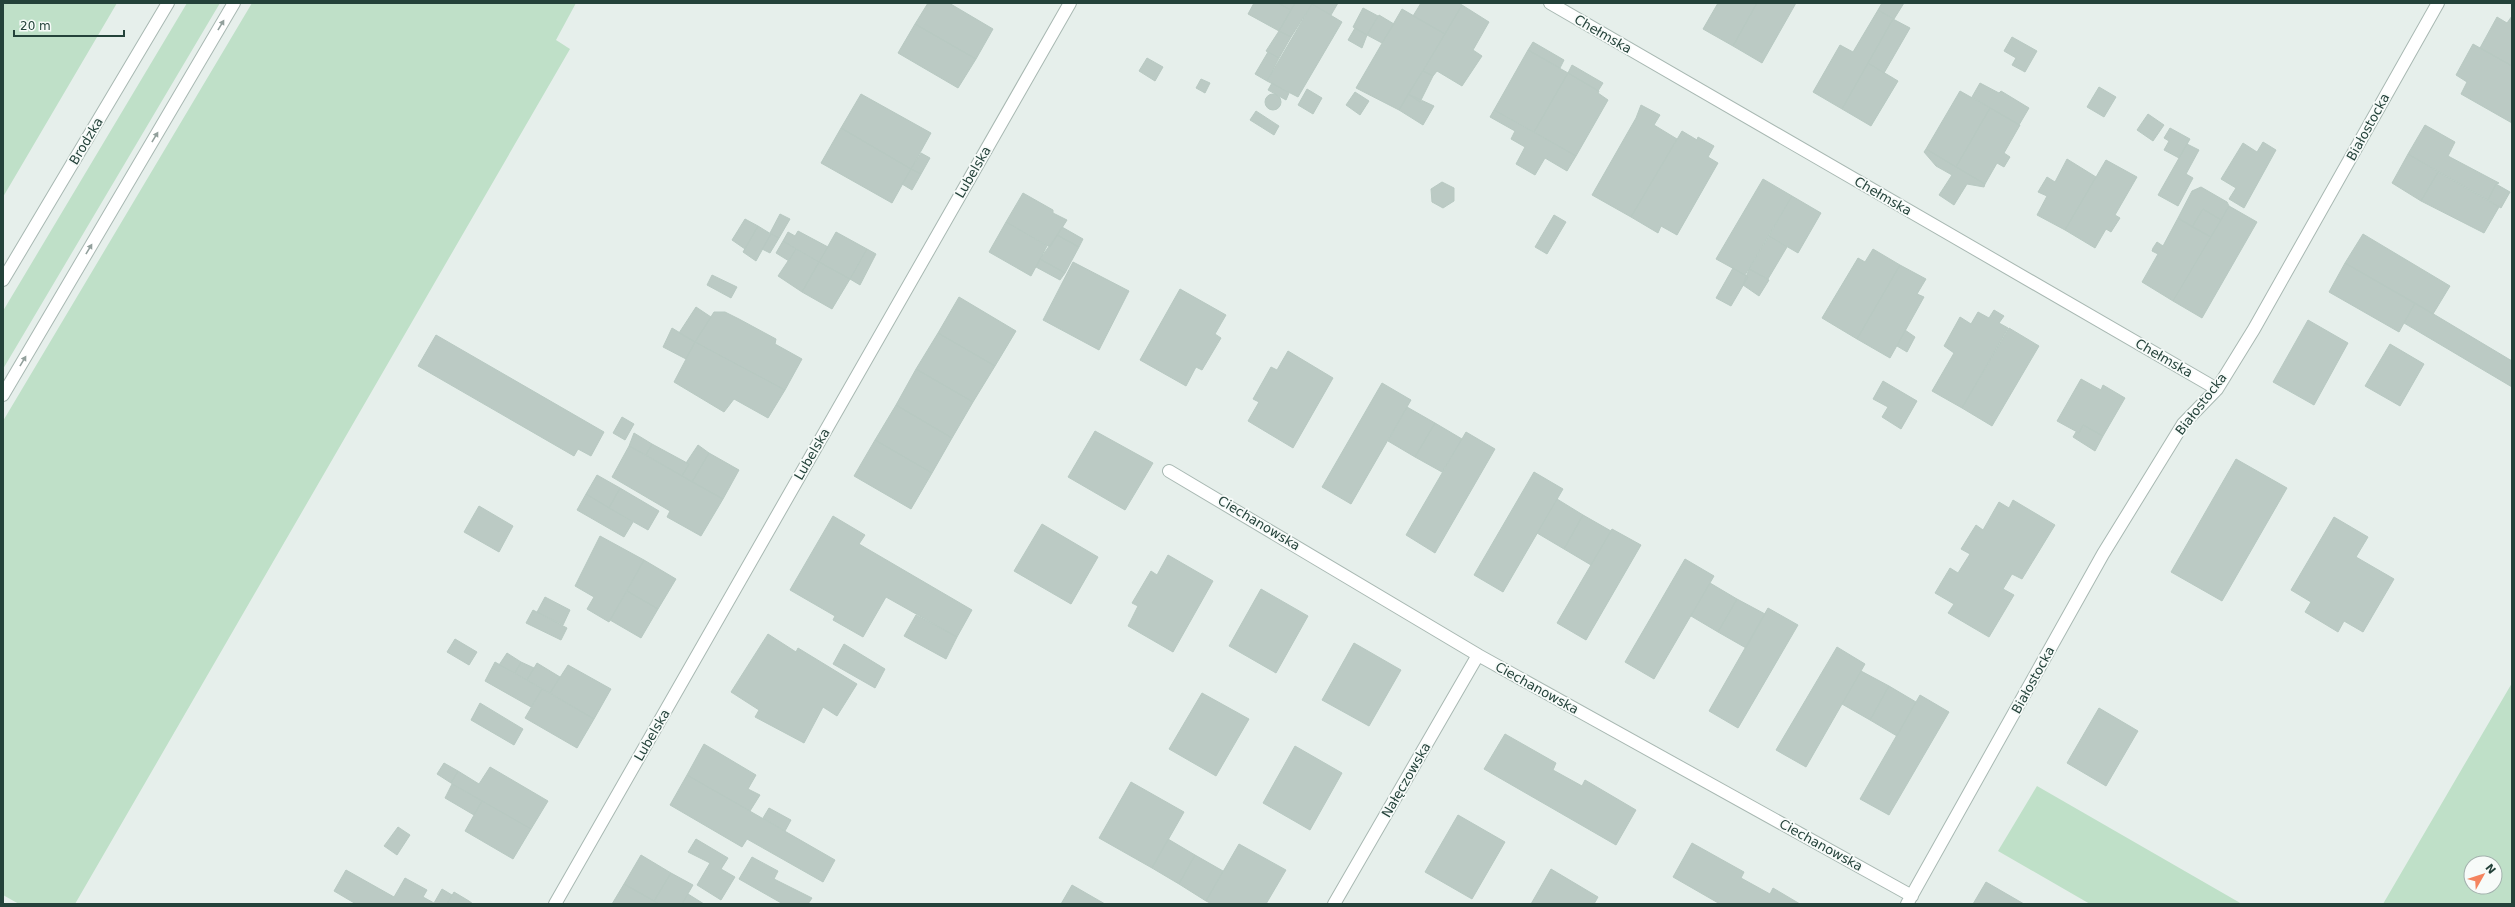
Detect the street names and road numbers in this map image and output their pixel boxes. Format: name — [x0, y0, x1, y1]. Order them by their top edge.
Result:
street label: Chełmska — [1572, 12, 1634, 56]
street label: Białostocka — [2343, 91, 2393, 163]
street label: Brodzka — [66, 115, 106, 167]
street label: Lubelska — [952, 144, 994, 200]
street label: Chełmska — [1852, 174, 1914, 218]
street label: Chełmska — [2133, 336, 2195, 380]
street label: Białostocka — [2172, 370, 2230, 438]
street label: Lubelska — [791, 426, 833, 482]
street label: Ciechanowska — [1215, 493, 1303, 553]
street label: Białostocka — [2008, 644, 2058, 716]
street label: Ciechanowska — [1493, 659, 1581, 717]
street label: Lubelska — [631, 707, 673, 763]
street label: Nałęczowska — [1379, 740, 1433, 820]
street label: Ciechanowska — [1777, 816, 1865, 874]

